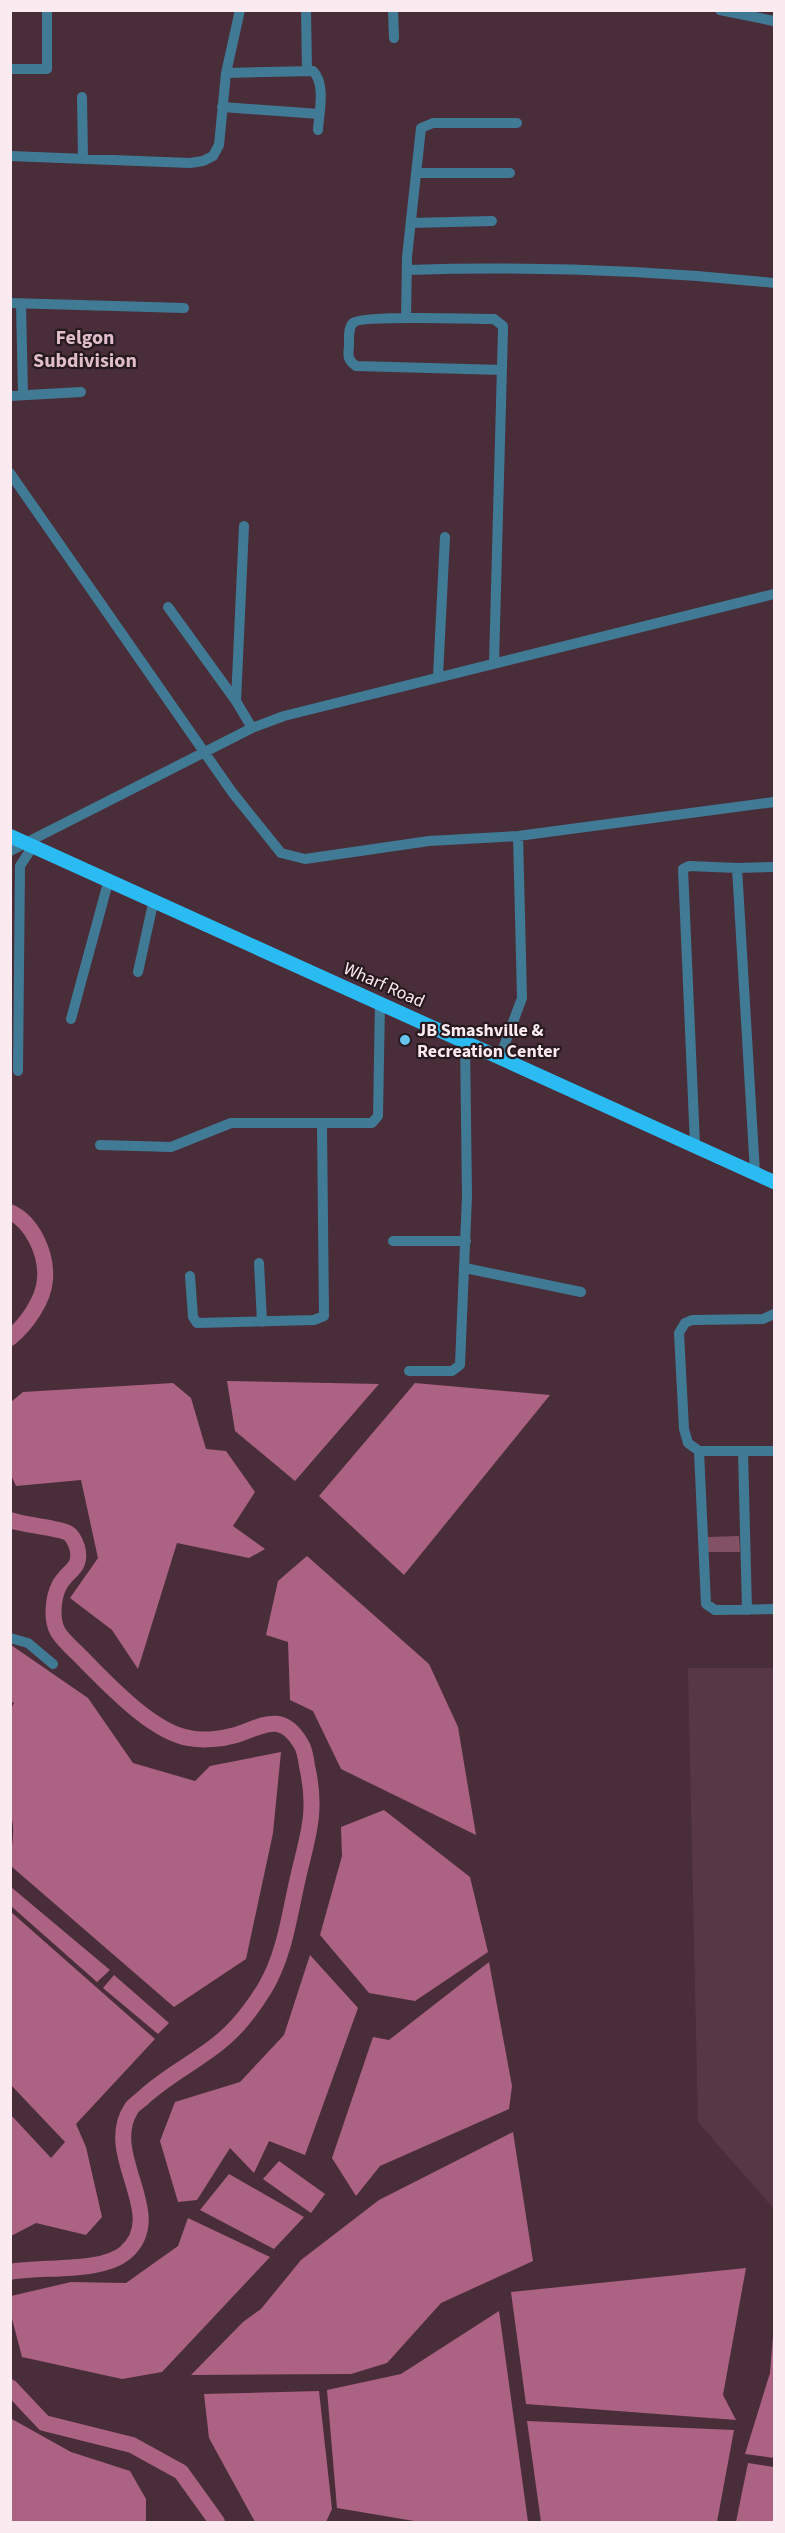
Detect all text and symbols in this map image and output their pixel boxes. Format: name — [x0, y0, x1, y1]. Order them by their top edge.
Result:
district label: Felgon Subdivision — [33, 324, 137, 375]
street label: Wharf Road — [339, 956, 429, 1014]
place label: JB Smashville & Recreation Center — [417, 1018, 561, 1064]
marker: JB Smashville & Recreation Center — [398, 1033, 412, 1047]

